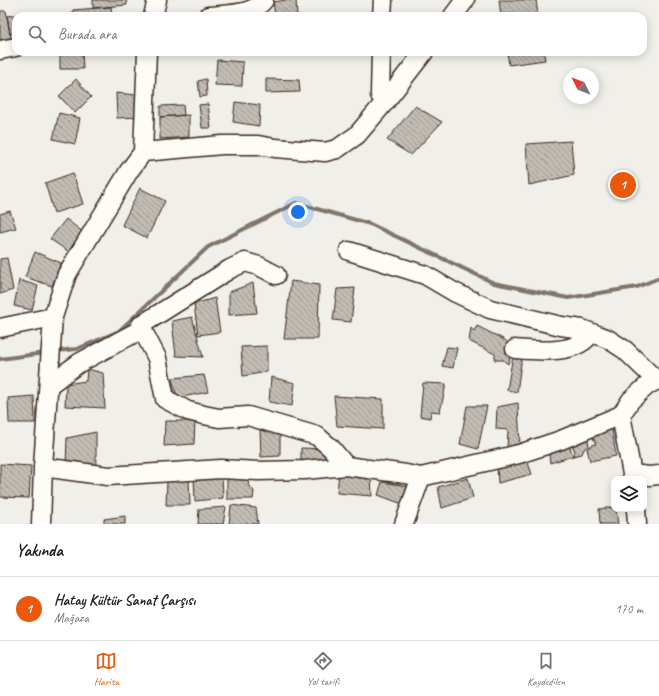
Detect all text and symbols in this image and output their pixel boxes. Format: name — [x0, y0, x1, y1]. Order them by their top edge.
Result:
search box — [12, 12, 647, 56]
icon: search — [26, 23, 48, 45]
text: Burada ara — [58, 25, 116, 44]
north arrow — [563, 68, 599, 104]
pin: 1 — [610, 170, 636, 200]
your location — [288, 202, 308, 222]
map controls — [611, 476, 647, 512]
button: layers — [611, 476, 647, 512]
text: Yakında — [16, 540, 63, 561]
text: Hatay Kültür Sanat Çarşısı — [54, 591, 195, 610]
text: 1 — [26, 601, 32, 617]
text: 170 m — [615, 601, 643, 617]
text: Mağaza — [54, 610, 89, 626]
tab: Harita — [94, 650, 119, 688]
tab: Yol tarifi — [307, 650, 339, 688]
tab: Kaydedilen — [527, 650, 565, 688]

